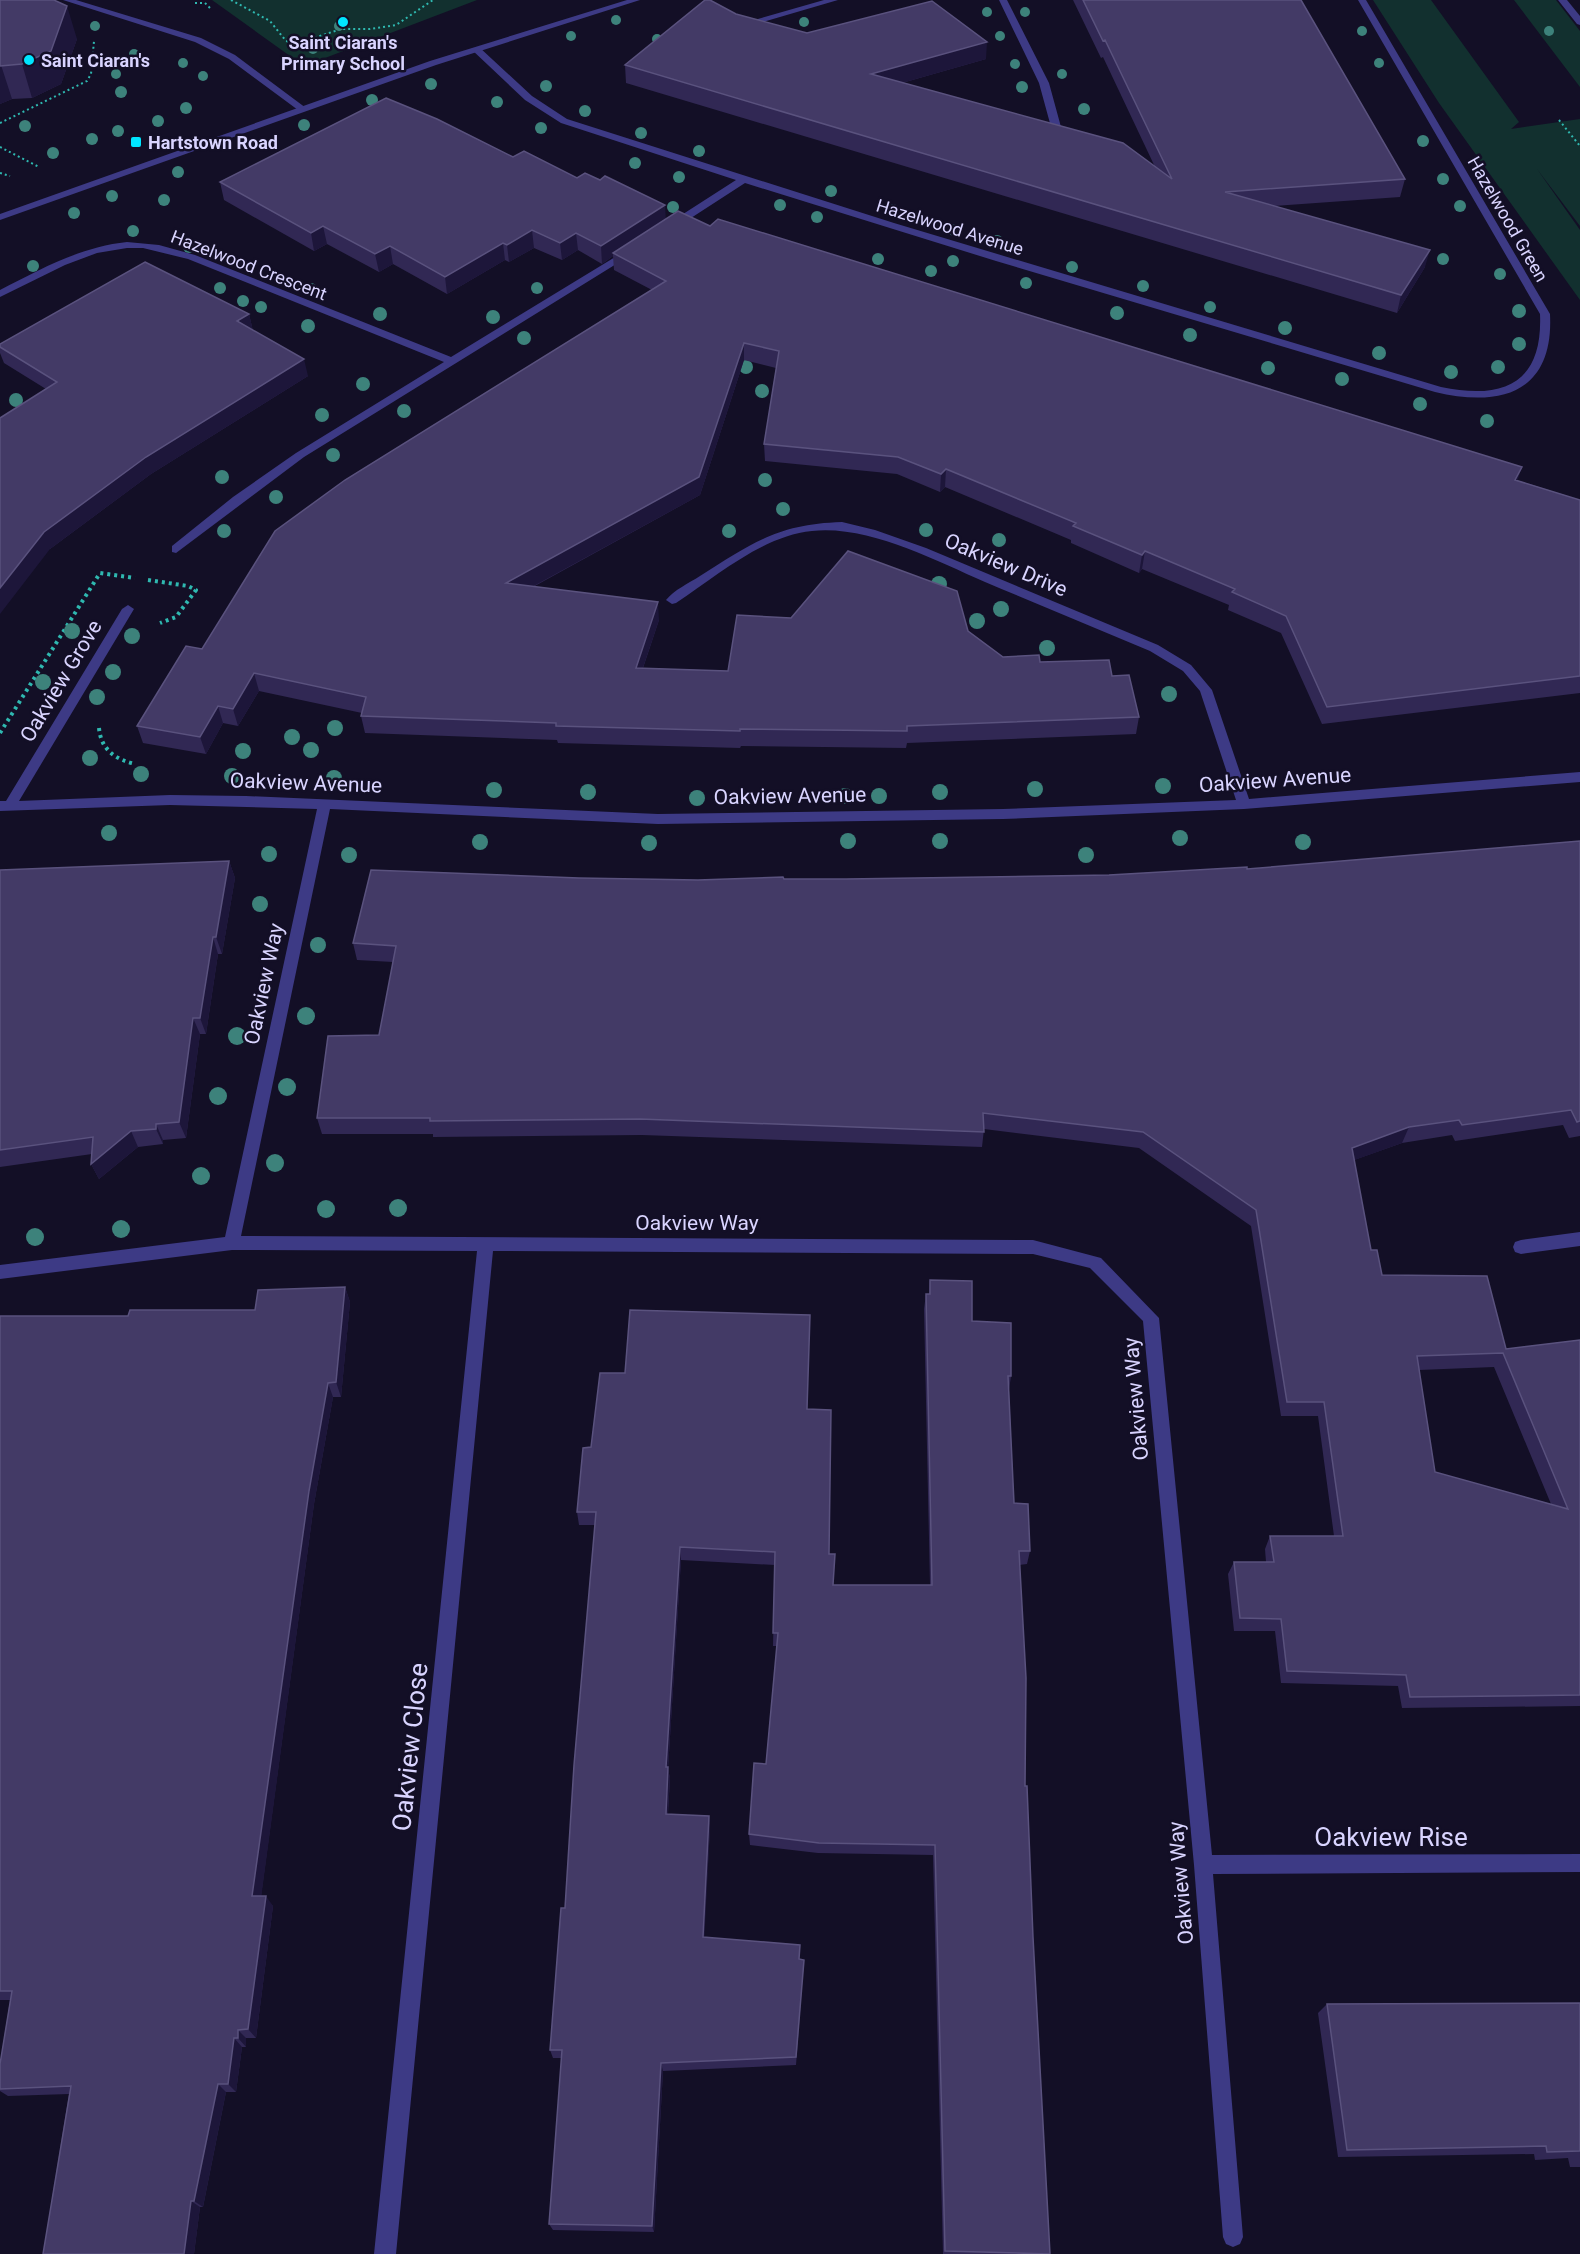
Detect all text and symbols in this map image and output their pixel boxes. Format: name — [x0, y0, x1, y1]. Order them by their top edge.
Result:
marker: Saint Ciaran's Primary School — [336, 15, 350, 29]
place label: Saint Ciaran's Primary School — [281, 32, 405, 74]
place label: Saint Ciaran's — [41, 50, 150, 71]
marker: Saint Ciaran's — [22, 53, 36, 67]
place label: Hartstown Road — [148, 132, 278, 153]
marker: Hartstown Road — [129, 135, 143, 149]
street label: Hazelwood Green — [1464, 153, 1552, 285]
street label: Hazelwood Avenue — [874, 195, 1026, 259]
street label: Hazelwood Crescent — [168, 226, 330, 304]
street label: Oakview Drive — [941, 528, 1071, 602]
street label: Oakview Grove — [15, 616, 107, 746]
street label: Oakview Avenue — [1198, 763, 1352, 797]
street label: Oakview Avenue — [229, 768, 383, 798]
street label: Oakview Avenue — [714, 783, 866, 809]
street label: Oakview Way — [239, 921, 289, 1047]
street label: Oakview Way — [635, 1211, 759, 1235]
street label: Oakview Way — [1119, 1336, 1153, 1462]
street label: Oakview Close — [386, 1661, 434, 1833]
street label: Oakview Way — [1164, 1820, 1198, 1946]
street label: Oakview Rise — [1314, 1822, 1468, 1852]

